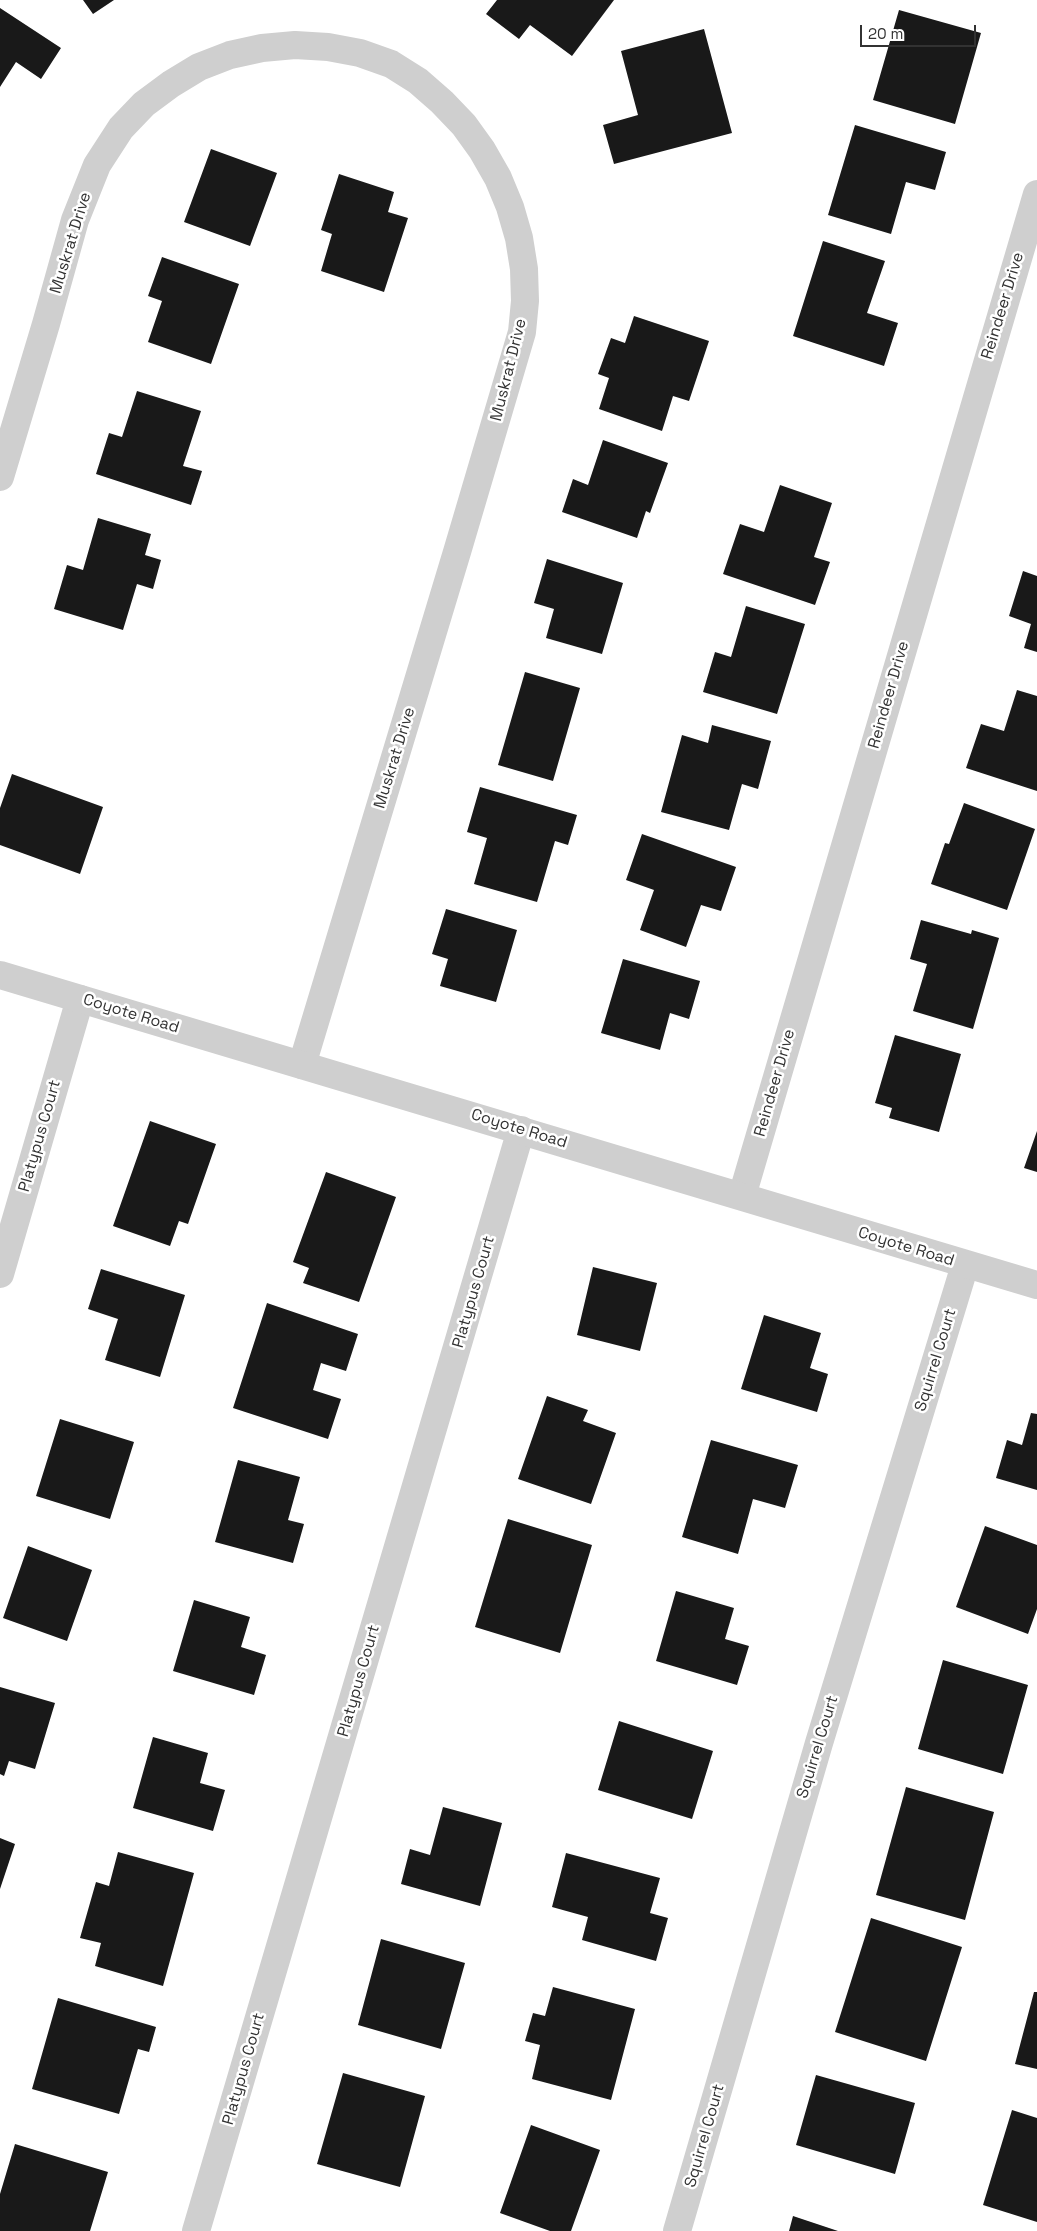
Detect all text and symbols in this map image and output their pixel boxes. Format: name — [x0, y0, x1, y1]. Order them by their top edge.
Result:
scale bar — [862, 15, 978, 47]
text: 20 m — [868, 24, 903, 43]
street label: Muskrat Drive — [46, 190, 96, 296]
street label: Reindeer Drive — [978, 250, 1028, 362]
street label: Muskrat Drive — [487, 317, 531, 423]
street label: Reindeer Drive — [864, 639, 914, 751]
street label: Muskrat Drive — [370, 705, 420, 811]
street label: Coyote Road — [81, 990, 181, 1038]
street label: Reindeer Drive — [750, 1027, 800, 1139]
street label: Platypus Court — [15, 1078, 65, 1194]
street label: Coyote Road — [469, 1105, 569, 1153]
street label: Coyote Road — [856, 1223, 956, 1271]
street label: Platypus Court — [449, 1234, 499, 1350]
street label: Squirrel Court — [911, 1306, 961, 1414]
street label: Platypus Court — [334, 1623, 384, 1739]
street label: Squirrel Court — [793, 1693, 843, 1801]
street label: Platypus Court — [219, 2011, 269, 2127]
street label: Squirrel Court — [681, 2082, 729, 2190]

